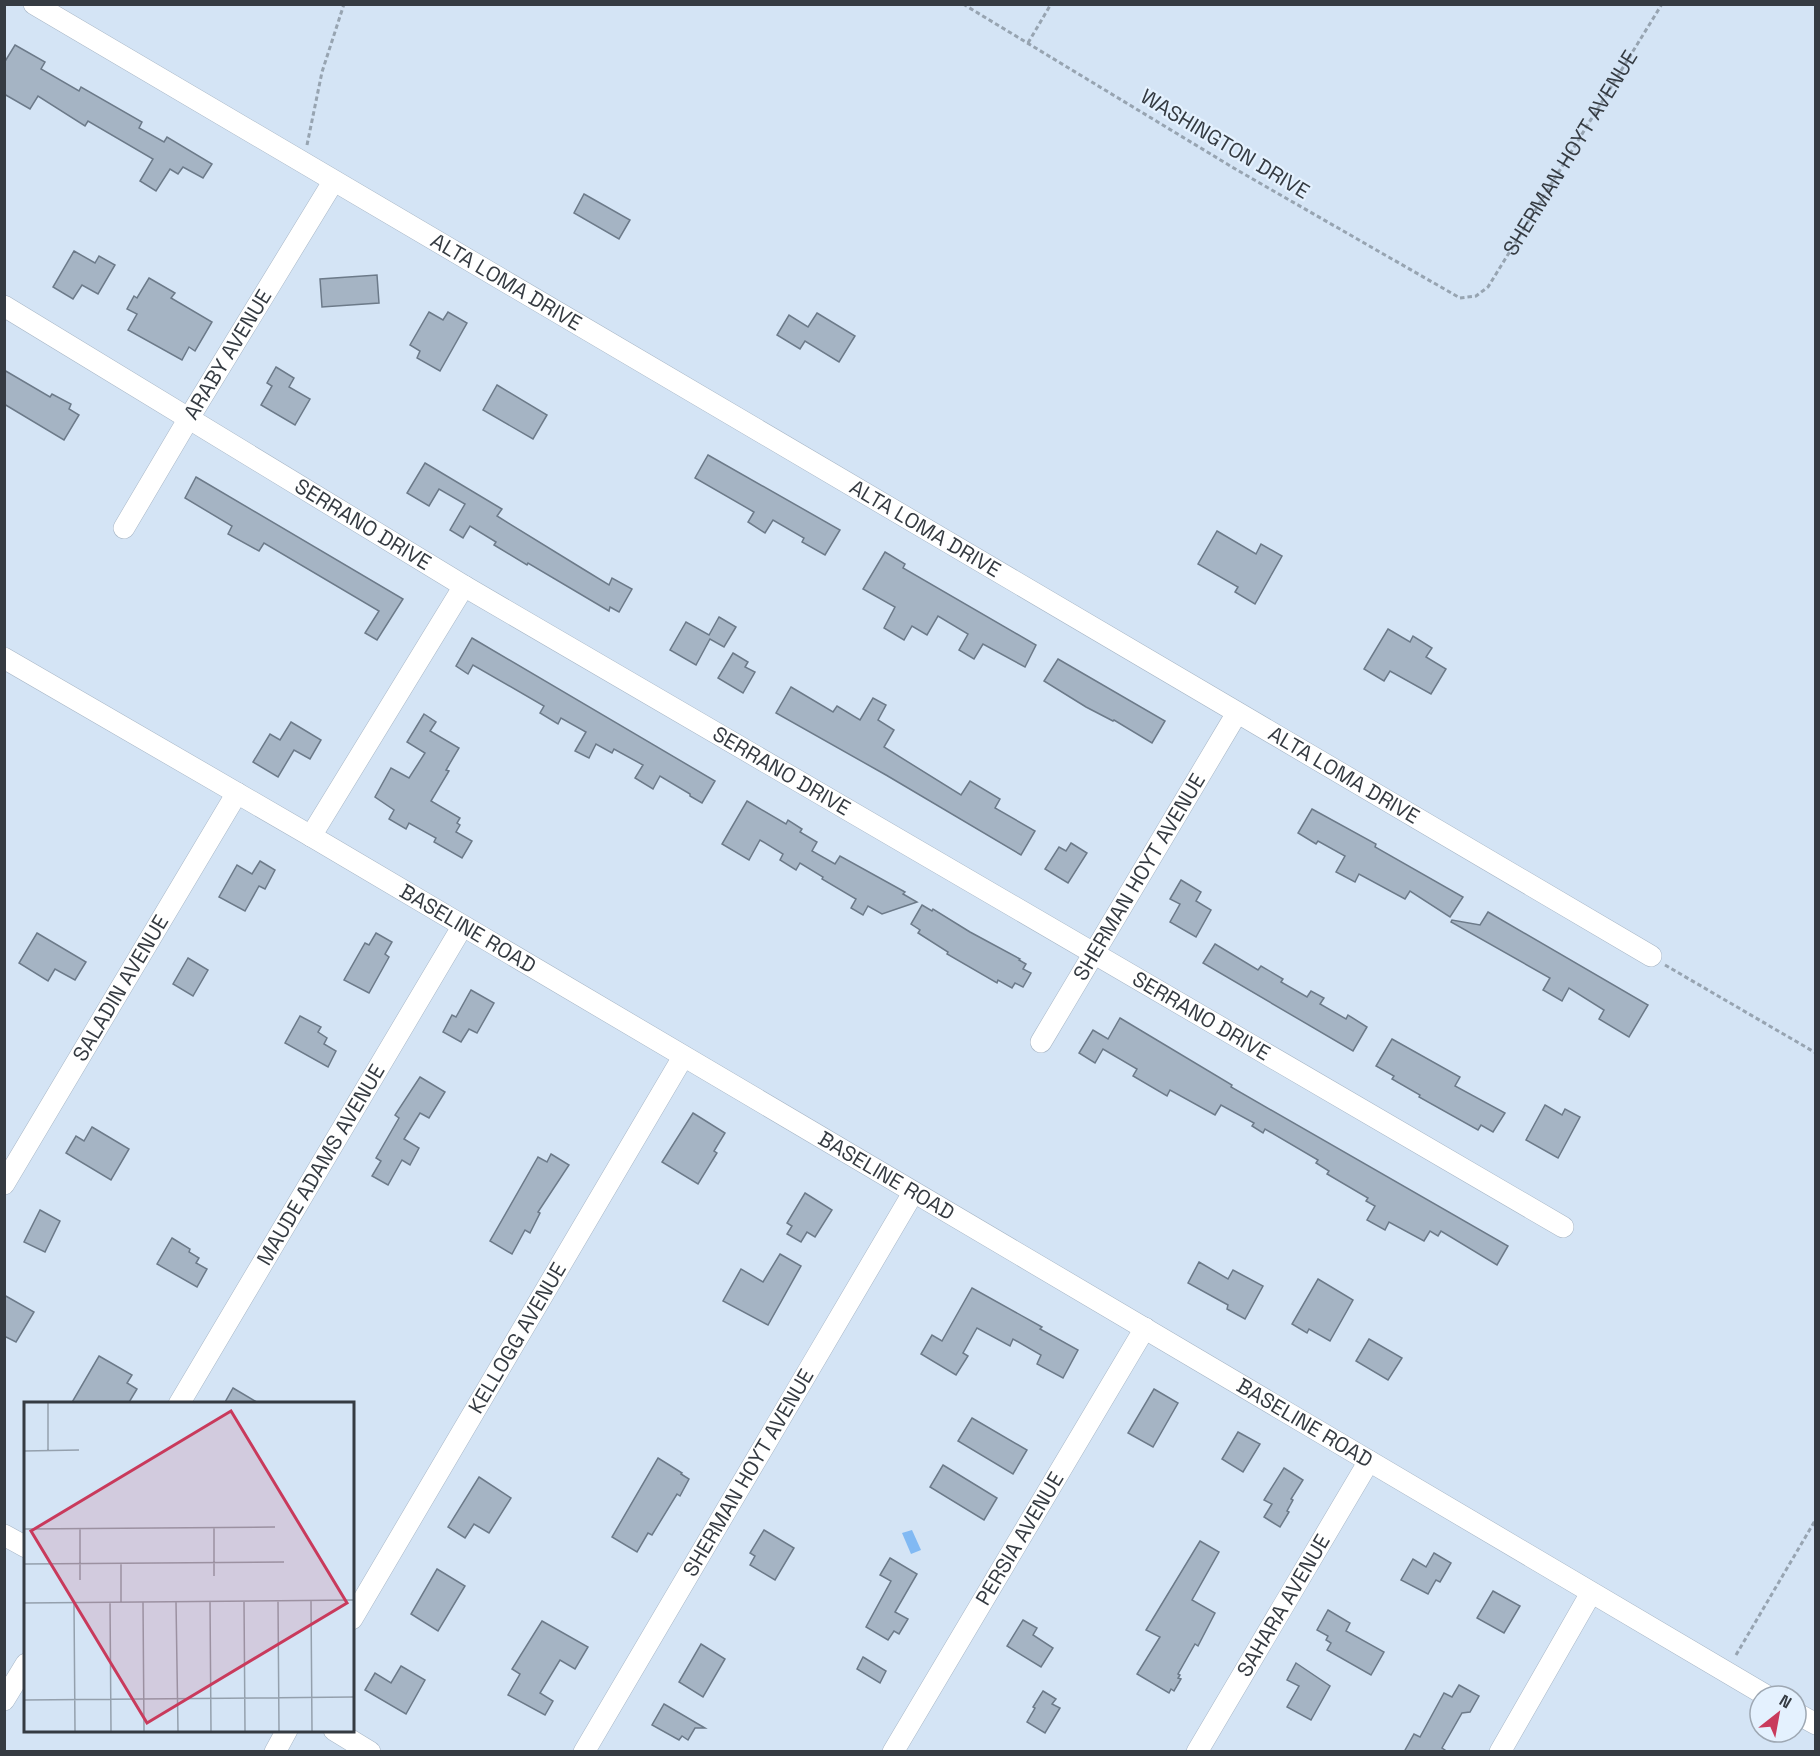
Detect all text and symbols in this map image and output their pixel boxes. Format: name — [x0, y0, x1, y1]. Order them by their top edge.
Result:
street label: SHERMAN HOYT AVENUE — [1497, 45, 1643, 260]
street label: WASHINGTON DRIVE — [1136, 82, 1315, 205]
street label: ALTA LOMA DRIVE — [426, 227, 587, 337]
street label: ARABY AVENUE — [177, 284, 277, 424]
street label: SERRANO DRIVE — [290, 472, 436, 576]
street label: ALTA LOMA DRIVE — [845, 473, 1006, 583]
street label: SERRANO DRIVE — [708, 720, 855, 821]
street label: ALTA LOMA DRIVE — [1264, 720, 1425, 830]
street label: SHERMAN HOYT AVENUE — [1067, 768, 1211, 985]
street label: BASELINE ROAD — [395, 877, 541, 979]
street label: SALADIN AVENUE — [66, 910, 174, 1066]
street label: SERRANO DRIVE — [1128, 965, 1275, 1066]
street label: MAUDE ADAMS AVENUE — [250, 1059, 390, 1270]
street label: BASELINE ROAD — [813, 1125, 960, 1226]
street label: KELLOGG AVENUE — [462, 1257, 572, 1418]
street label: SHERMAN HOYT AVENUE — [676, 1364, 819, 1581]
street label: BASELINE ROAD — [1232, 1372, 1378, 1473]
inset map — [24, 1402, 354, 1732]
street label: PERSIA AVENUE — [969, 1467, 1069, 1610]
street label: SAHARA AVENUE — [1230, 1529, 1336, 1682]
north arrow — [1748, 1684, 1808, 1744]
text: N — [1775, 1690, 1795, 1713]

